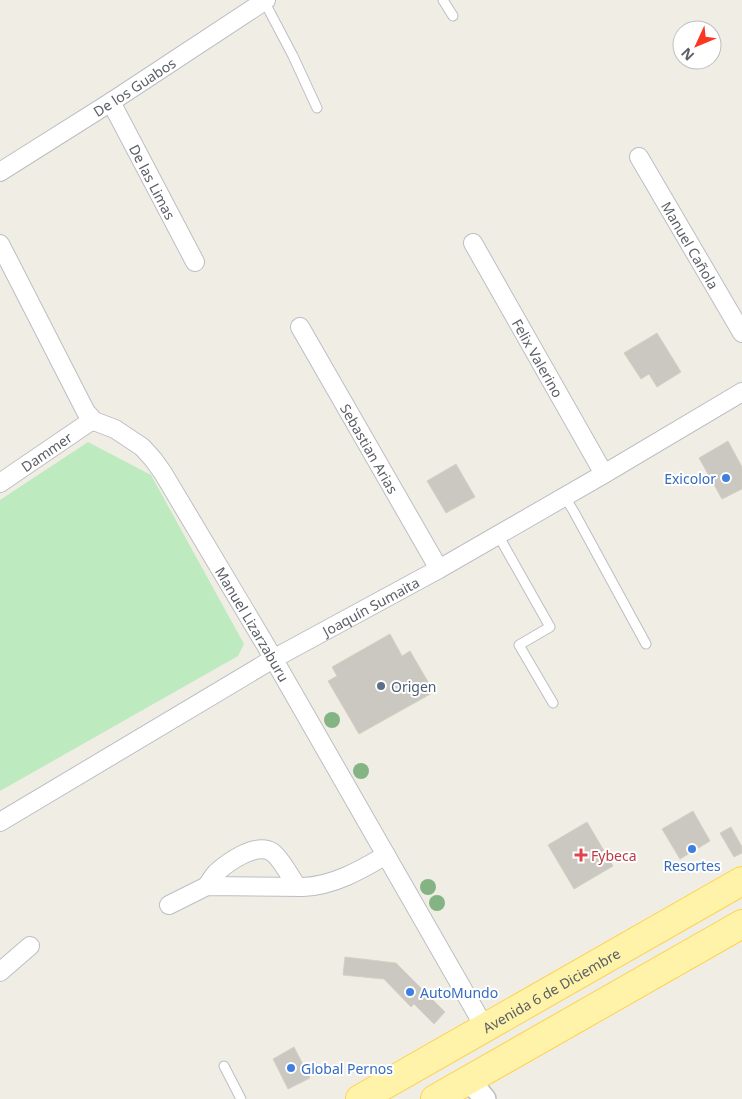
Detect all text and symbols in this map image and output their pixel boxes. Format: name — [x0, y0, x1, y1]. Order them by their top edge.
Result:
north arrow — [672, 20, 722, 70]
text: N — [676, 44, 698, 65]
street label: De los Guabos — [89, 53, 179, 121]
street label: De las Limas — [125, 141, 180, 223]
street label: Manuel Cañola — [657, 198, 724, 292]
street label: Felix Valerino — [508, 315, 568, 401]
street label: Sebastian Arias — [336, 400, 403, 497]
street label: Dammer — [17, 427, 76, 476]
place label: Exicolor — [664, 469, 716, 488]
marker: Exicolor — [720, 472, 732, 484]
street label: Manuel Lizarzaburu — [211, 563, 294, 685]
street label: Joaquín Sumaita — [317, 572, 422, 641]
place label: Origen — [391, 677, 437, 696]
marker: Origen — [375, 680, 387, 692]
marker: Resortes — [686, 843, 698, 855]
place label: Fybeca — [591, 846, 637, 865]
marker: Fybeca — [575, 849, 587, 861]
place label: Resortes — [663, 856, 721, 875]
street label: Avenida 6 de Diciembre — [479, 943, 623, 1037]
place label: AutoMundo — [420, 983, 498, 1002]
marker: AutoMundo — [404, 986, 416, 998]
place label: Global Pernos — [301, 1059, 393, 1078]
marker: Global Pernos — [285, 1062, 297, 1074]

